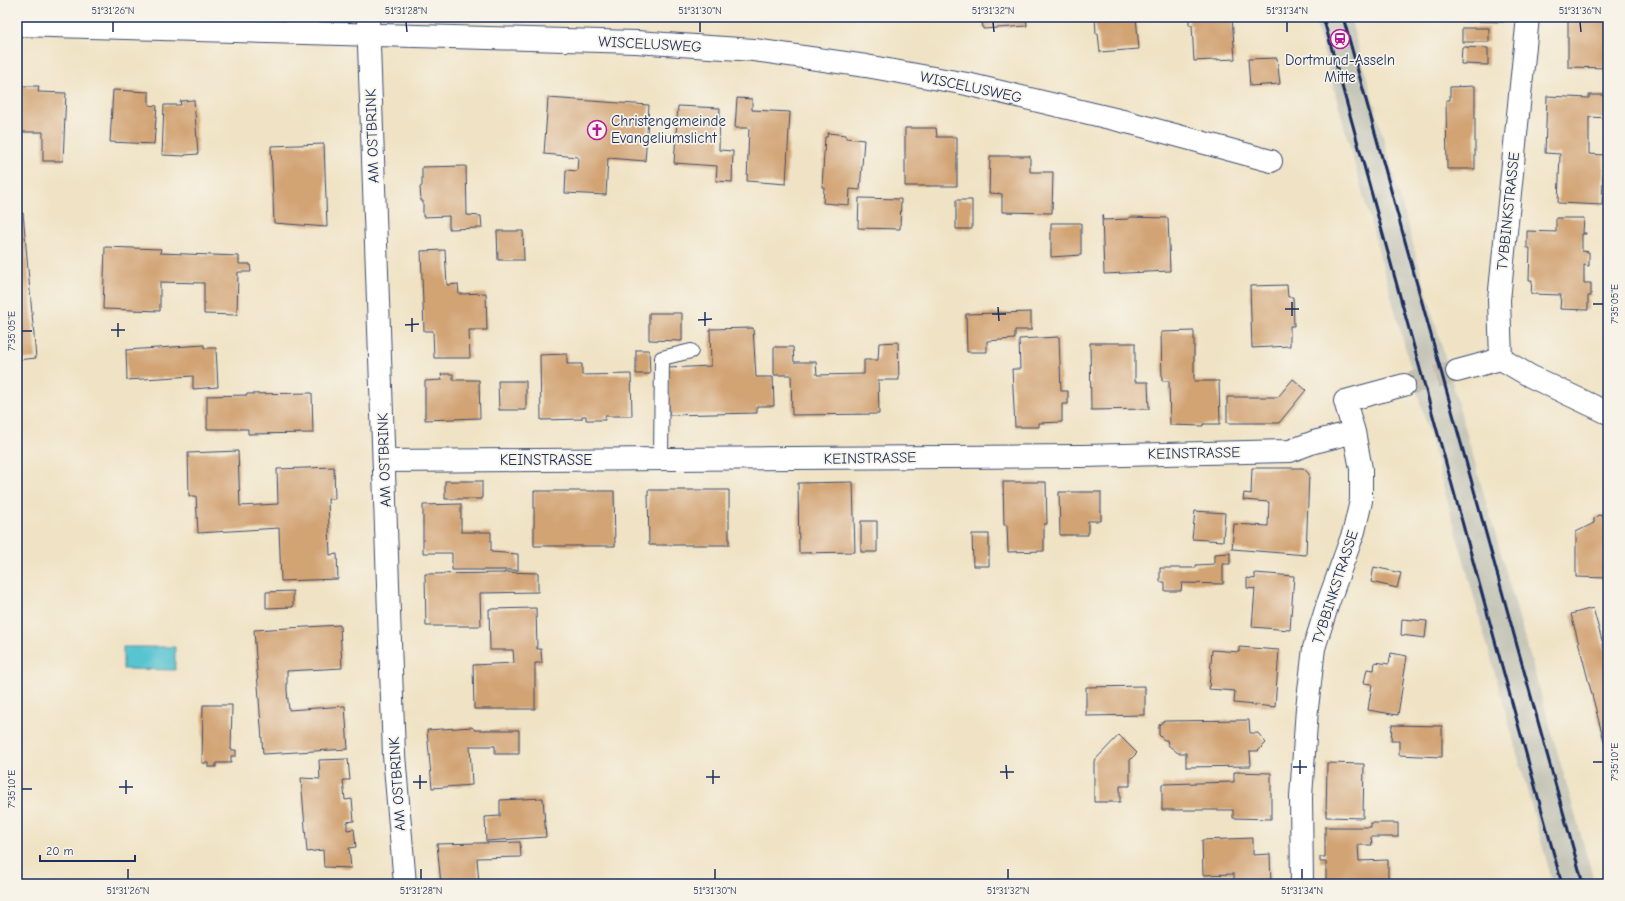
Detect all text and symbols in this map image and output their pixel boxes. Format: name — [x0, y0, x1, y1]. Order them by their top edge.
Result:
text: 51°31'26"N — [92, 5, 134, 17]
text: 51°31'28"N — [385, 5, 427, 17]
text: 51°31'30"N — [678, 5, 722, 17]
text: 51°31'32"N — [972, 5, 1014, 17]
text: 51°31'34"N — [1266, 5, 1308, 17]
text: 51°31'36"N — [1559, 5, 1601, 17]
station icon: Dortmund-Asseln Mitte — [1329, 28, 1351, 50]
street label: WISCELUSWEG — [598, 32, 703, 56]
place label: Dortmund-Asseln Mitte — [1285, 51, 1395, 86]
street label: WISCELUSWEG — [918, 67, 1024, 107]
street label: AM OSTBRINK — [361, 88, 383, 184]
place label: Christengemeinde Evangeliumslicht — [611, 112, 727, 147]
church icon: Christengemeinde Evangeliumslicht — [586, 119, 608, 141]
street label: TYBBINKSTRASSE — [1493, 151, 1523, 271]
text: 7°35'05"E — [1609, 284, 1621, 324]
text: 7°35'05"E — [6, 311, 18, 351]
street label: AM OSTBRINK — [373, 412, 395, 508]
street label: KEINSTRASSE — [1148, 443, 1240, 463]
street label: KEINSTRASSE — [824, 448, 916, 468]
street label: KEINSTRASSE — [500, 451, 592, 469]
street label: TYBBINKSTRASSE — [1308, 528, 1362, 646]
street label: AM OSTBRINK — [385, 736, 409, 832]
text: 7°35'10"E — [1609, 743, 1621, 781]
text: 7°35'10"E — [6, 770, 18, 808]
scale bar — [40, 837, 135, 863]
text: 20 m — [46, 844, 74, 858]
text: 51°31'26"N — [107, 885, 149, 897]
text: 51°31'28"N — [400, 885, 442, 897]
text: 51°31'30"N — [693, 885, 737, 897]
text: 51°31'32"N — [987, 885, 1029, 897]
text: 51°31'34"N — [1281, 885, 1323, 897]

